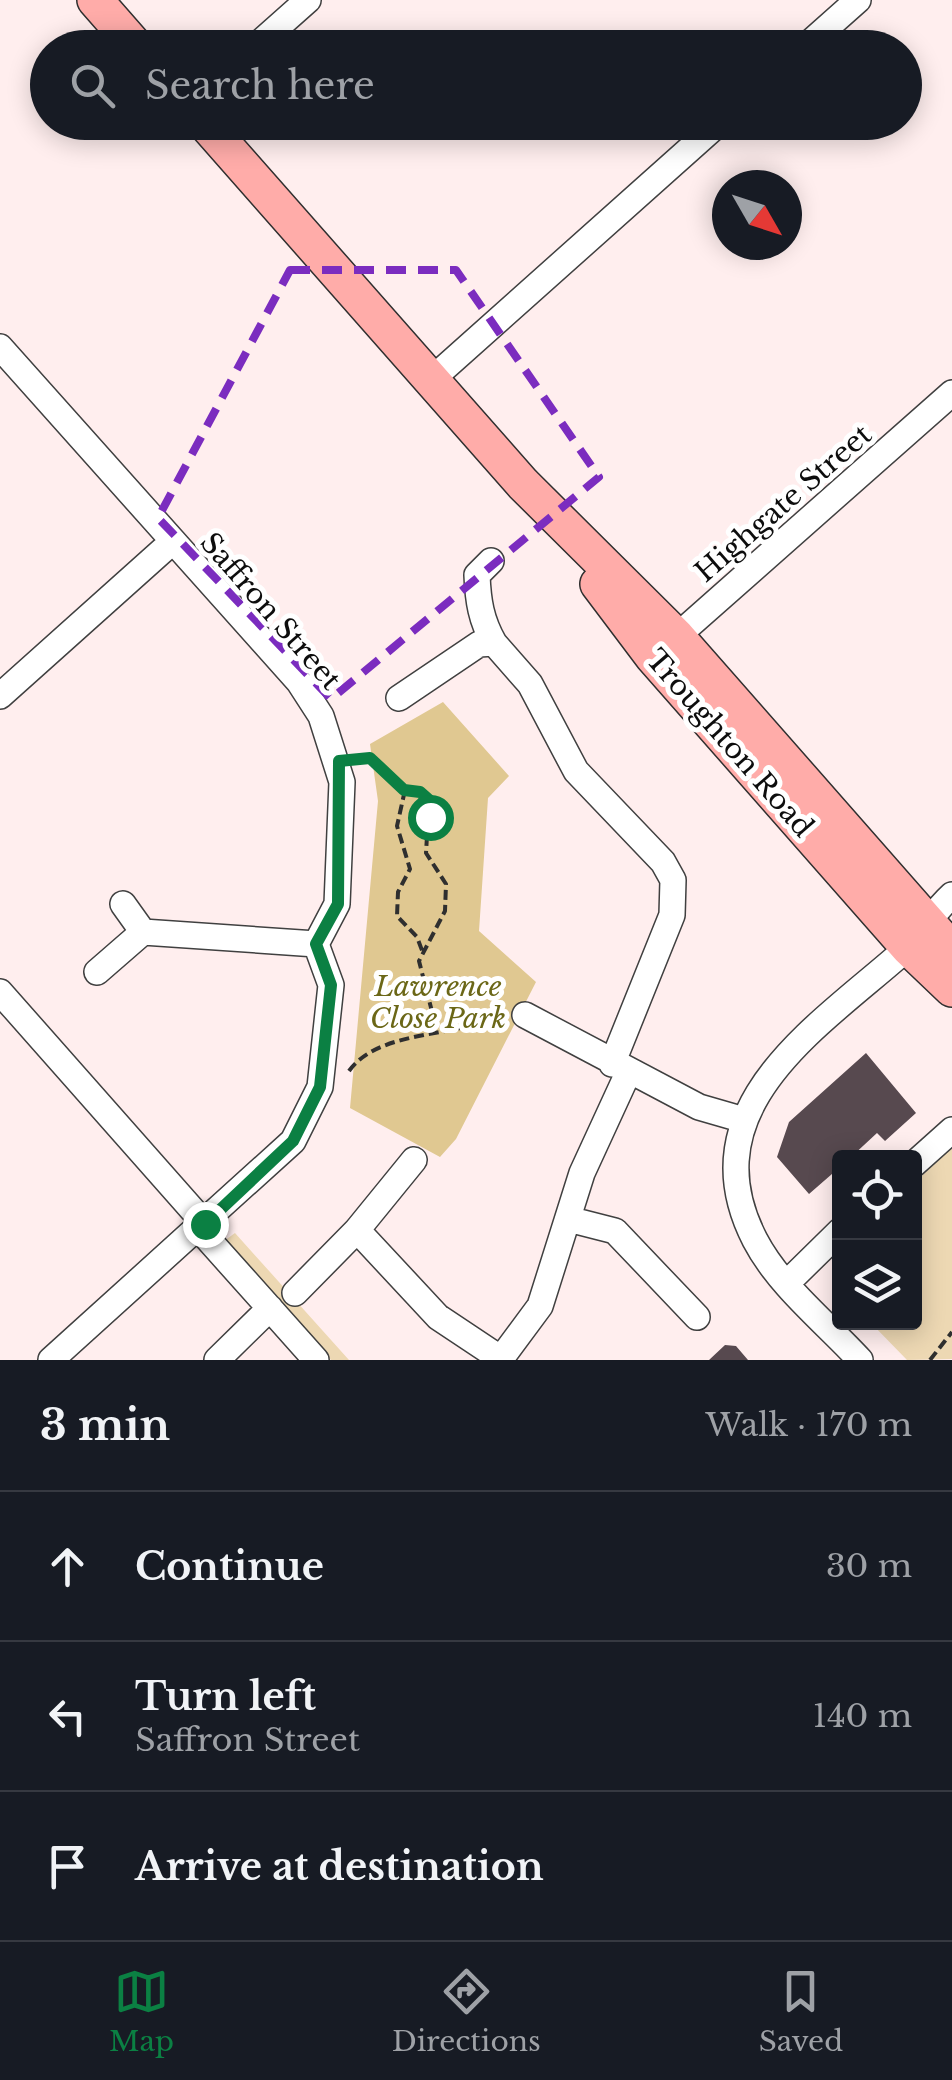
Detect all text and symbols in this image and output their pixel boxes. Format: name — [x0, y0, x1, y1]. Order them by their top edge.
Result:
search box — [30, 30, 922, 140]
icon: search — [65, 58, 120, 113]
text: Search here — [145, 62, 375, 109]
north arrow — [712, 170, 802, 260]
street label: Highgate Street — [688, 417, 879, 590]
street label: Saffron Street — [193, 526, 349, 697]
street label: Troughton Road — [639, 642, 821, 844]
route start — [408, 795, 454, 841]
park label: Lawrence Close Park — [370, 969, 506, 1036]
map controls — [832, 1150, 922, 1330]
button: locate — [832, 1150, 922, 1240]
route end — [183, 1202, 229, 1248]
button: layers — [832, 1240, 922, 1330]
text: 3 min — [40, 1399, 170, 1451]
text: Walk · 170 m — [706, 1405, 912, 1445]
icon: ahead — [40, 1539, 95, 1594]
text: Continue — [135, 1543, 324, 1590]
text: 30 m — [826, 1546, 912, 1586]
text: Turn left — [135, 1673, 316, 1720]
icon: left — [40, 1689, 95, 1744]
text: 140 m — [813, 1696, 912, 1736]
text: Saffron Street — [135, 1720, 360, 1760]
icon: arrive — [40, 1839, 95, 1894]
text: Arrive at destination — [135, 1843, 544, 1890]
tab: Map — [109, 1964, 174, 2059]
tab: Directions — [392, 1964, 541, 2059]
tab: Saved — [759, 1964, 843, 2059]

